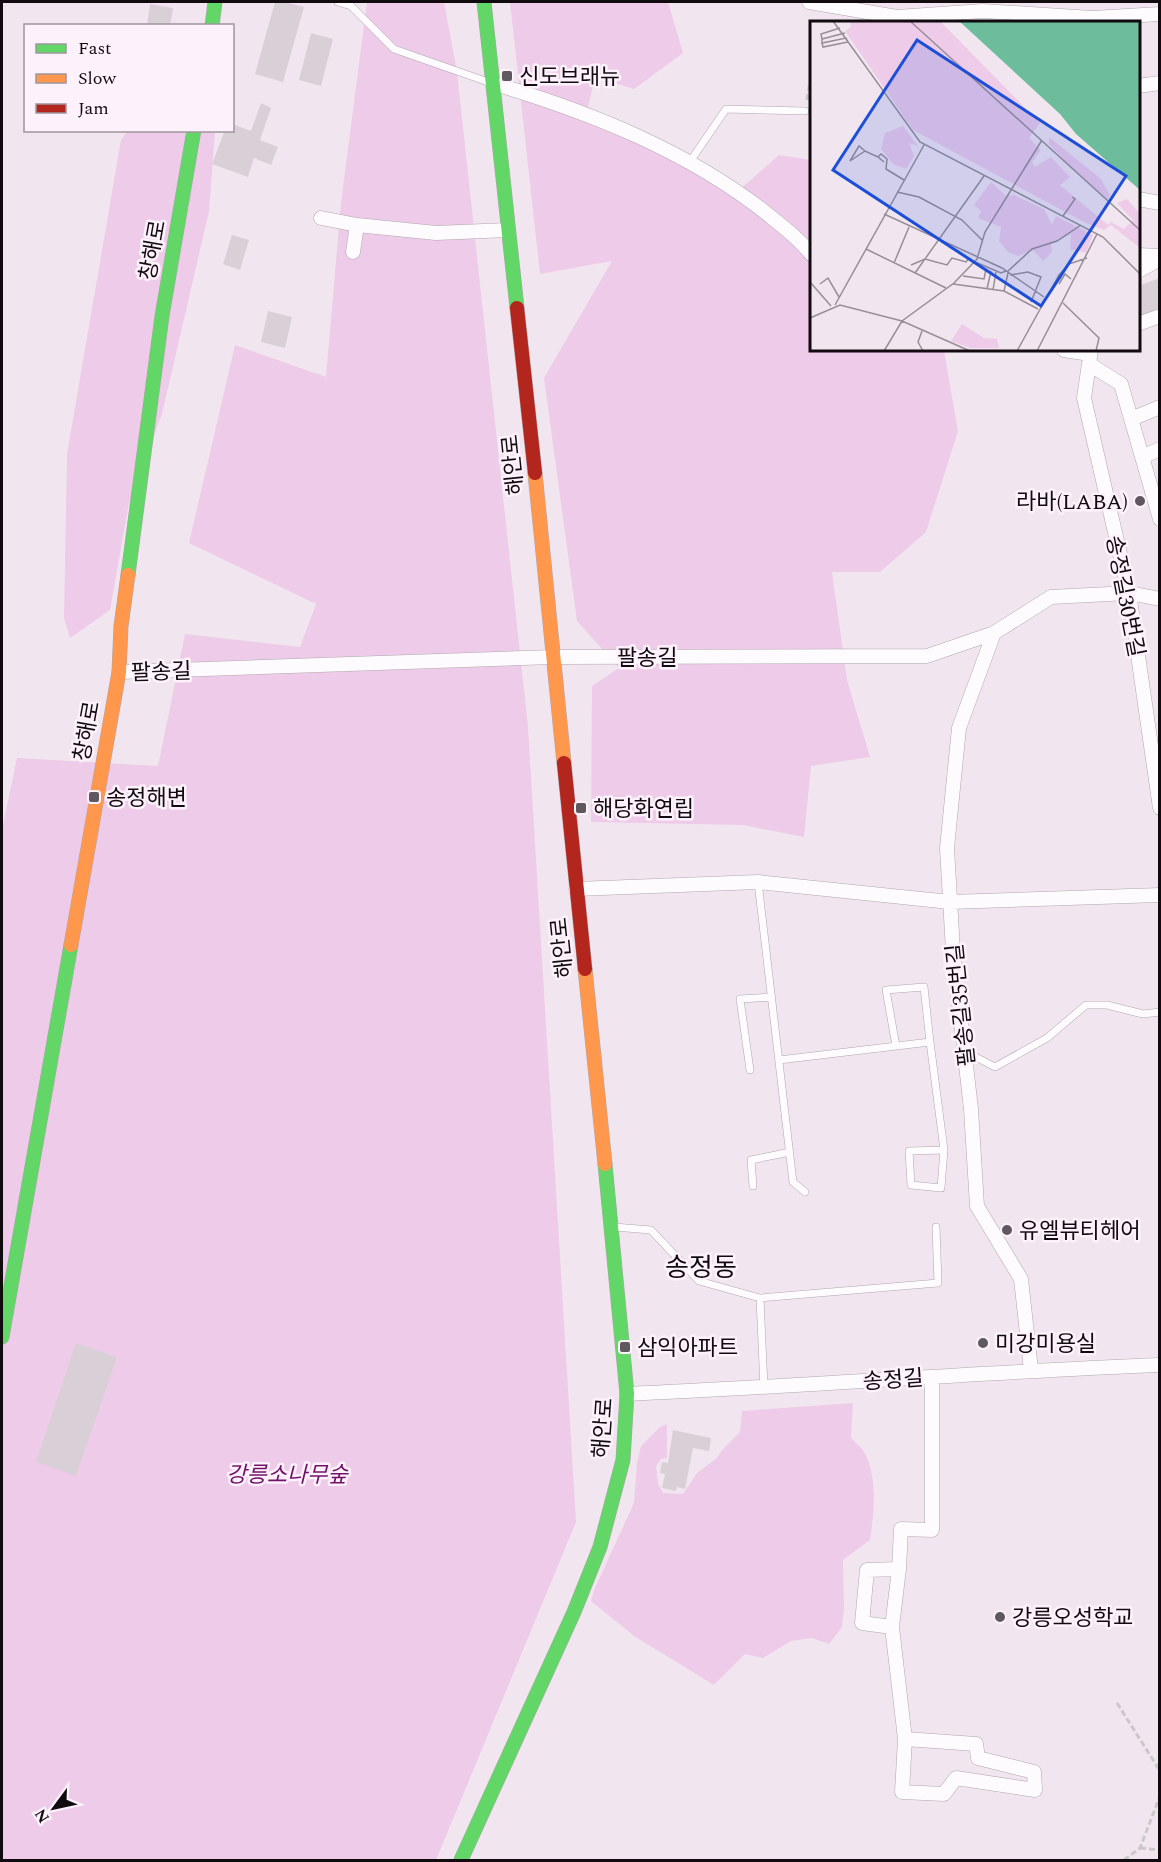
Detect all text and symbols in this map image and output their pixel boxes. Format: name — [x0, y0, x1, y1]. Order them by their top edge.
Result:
inset map — [810, 21, 1140, 351]
legend — [24, 24, 234, 132]
text: Fast — [78, 35, 111, 62]
place label: 신도브래뉴 — [519, 61, 620, 94]
text: Slow — [78, 65, 117, 92]
marker: 신도브래뉴 — [500, 69, 514, 83]
text: Jam — [78, 95, 109, 122]
street label: 창해로 — [132, 217, 175, 283]
street label: 해안로 — [494, 433, 533, 497]
place label: 라바(LABA) — [1016, 486, 1128, 519]
marker: 라바(LABA) — [1133, 494, 1147, 508]
street label: 송정길30번길 — [1097, 533, 1152, 660]
street label: 팔송길 — [617, 642, 677, 675]
street label: 팔송길 — [130, 655, 192, 690]
street label: 창해로 — [66, 698, 109, 764]
place label: 송정해변 — [106, 782, 187, 815]
marker: 송정해변 — [87, 790, 101, 804]
place label: 해당화연립 — [593, 793, 694, 826]
marker: 해당화연립 — [574, 801, 588, 815]
street label: 해안로 — [543, 916, 582, 980]
street label: 팔송길35번길 — [939, 942, 984, 1068]
place label: 유엘뷰티헤어 — [1019, 1215, 1140, 1248]
marker: 유엘뷰티헤어 — [1000, 1223, 1014, 1237]
district label: 송정동 — [665, 1248, 737, 1288]
place label: 미강미용실 — [995, 1328, 1096, 1361]
place label: 삼익아파트 — [637, 1332, 738, 1365]
marker: 미강미용실 — [976, 1336, 990, 1350]
marker: 삼익아파트 — [618, 1340, 632, 1354]
street label: 송정길 — [862, 1362, 925, 1399]
street label: 해안로 — [585, 1397, 622, 1460]
park label: 강릉소나무숲 — [226, 1459, 349, 1492]
place label: 강릉오성학교 — [1012, 1602, 1133, 1635]
marker: 강릉오성학교 — [993, 1610, 1007, 1624]
north arrow — [24, 1778, 84, 1838]
text: N — [29, 1804, 56, 1828]

